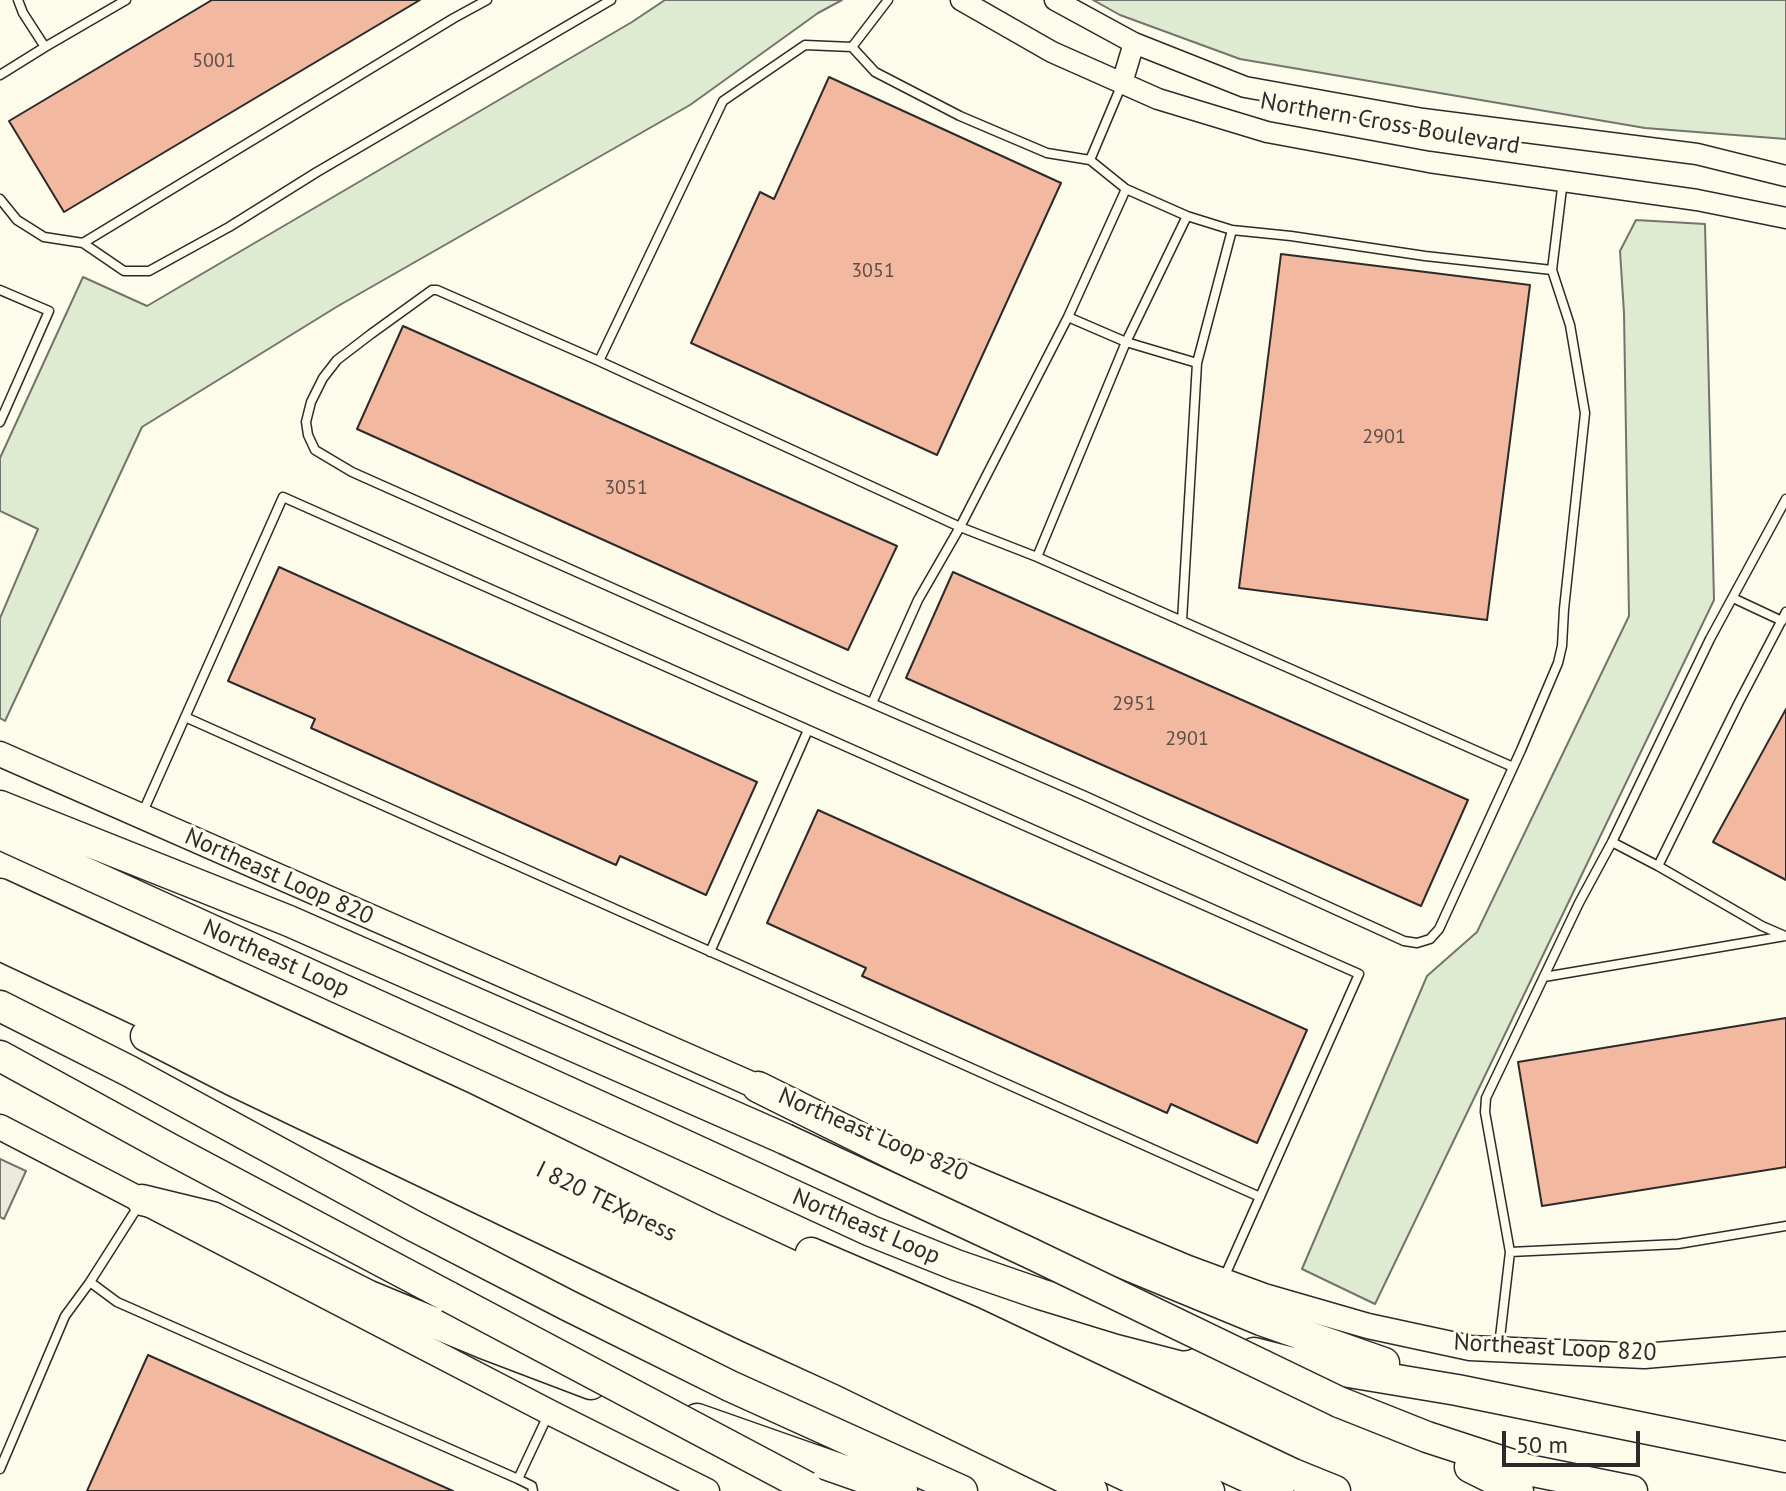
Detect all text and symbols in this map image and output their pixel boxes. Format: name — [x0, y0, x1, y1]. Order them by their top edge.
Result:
house number: 5001 — [192, 49, 236, 73]
street label: Northern Cross Boulevard — [1258, 87, 1522, 161]
house number: 3051 — [851, 259, 895, 283]
house number: 2901 — [1362, 425, 1406, 449]
house number: 3051 — [604, 476, 648, 500]
house number: 2951 — [1112, 692, 1156, 716]
house number: 2901 — [1165, 727, 1209, 751]
street label: Northeast Loop 820 — [180, 823, 378, 931]
street label: Northeast Loop — [198, 914, 354, 1004]
street label: Northeast Loop 820 — [774, 1082, 972, 1188]
street label: I 820 TEXpress — [531, 1156, 681, 1248]
street label: Northeast Loop — [788, 1183, 944, 1271]
street label: Northeast Loop 820 — [1453, 1328, 1657, 1368]
scale bar — [1506, 1415, 1644, 1465]
text: 50 m — [1516, 1429, 1568, 1460]

